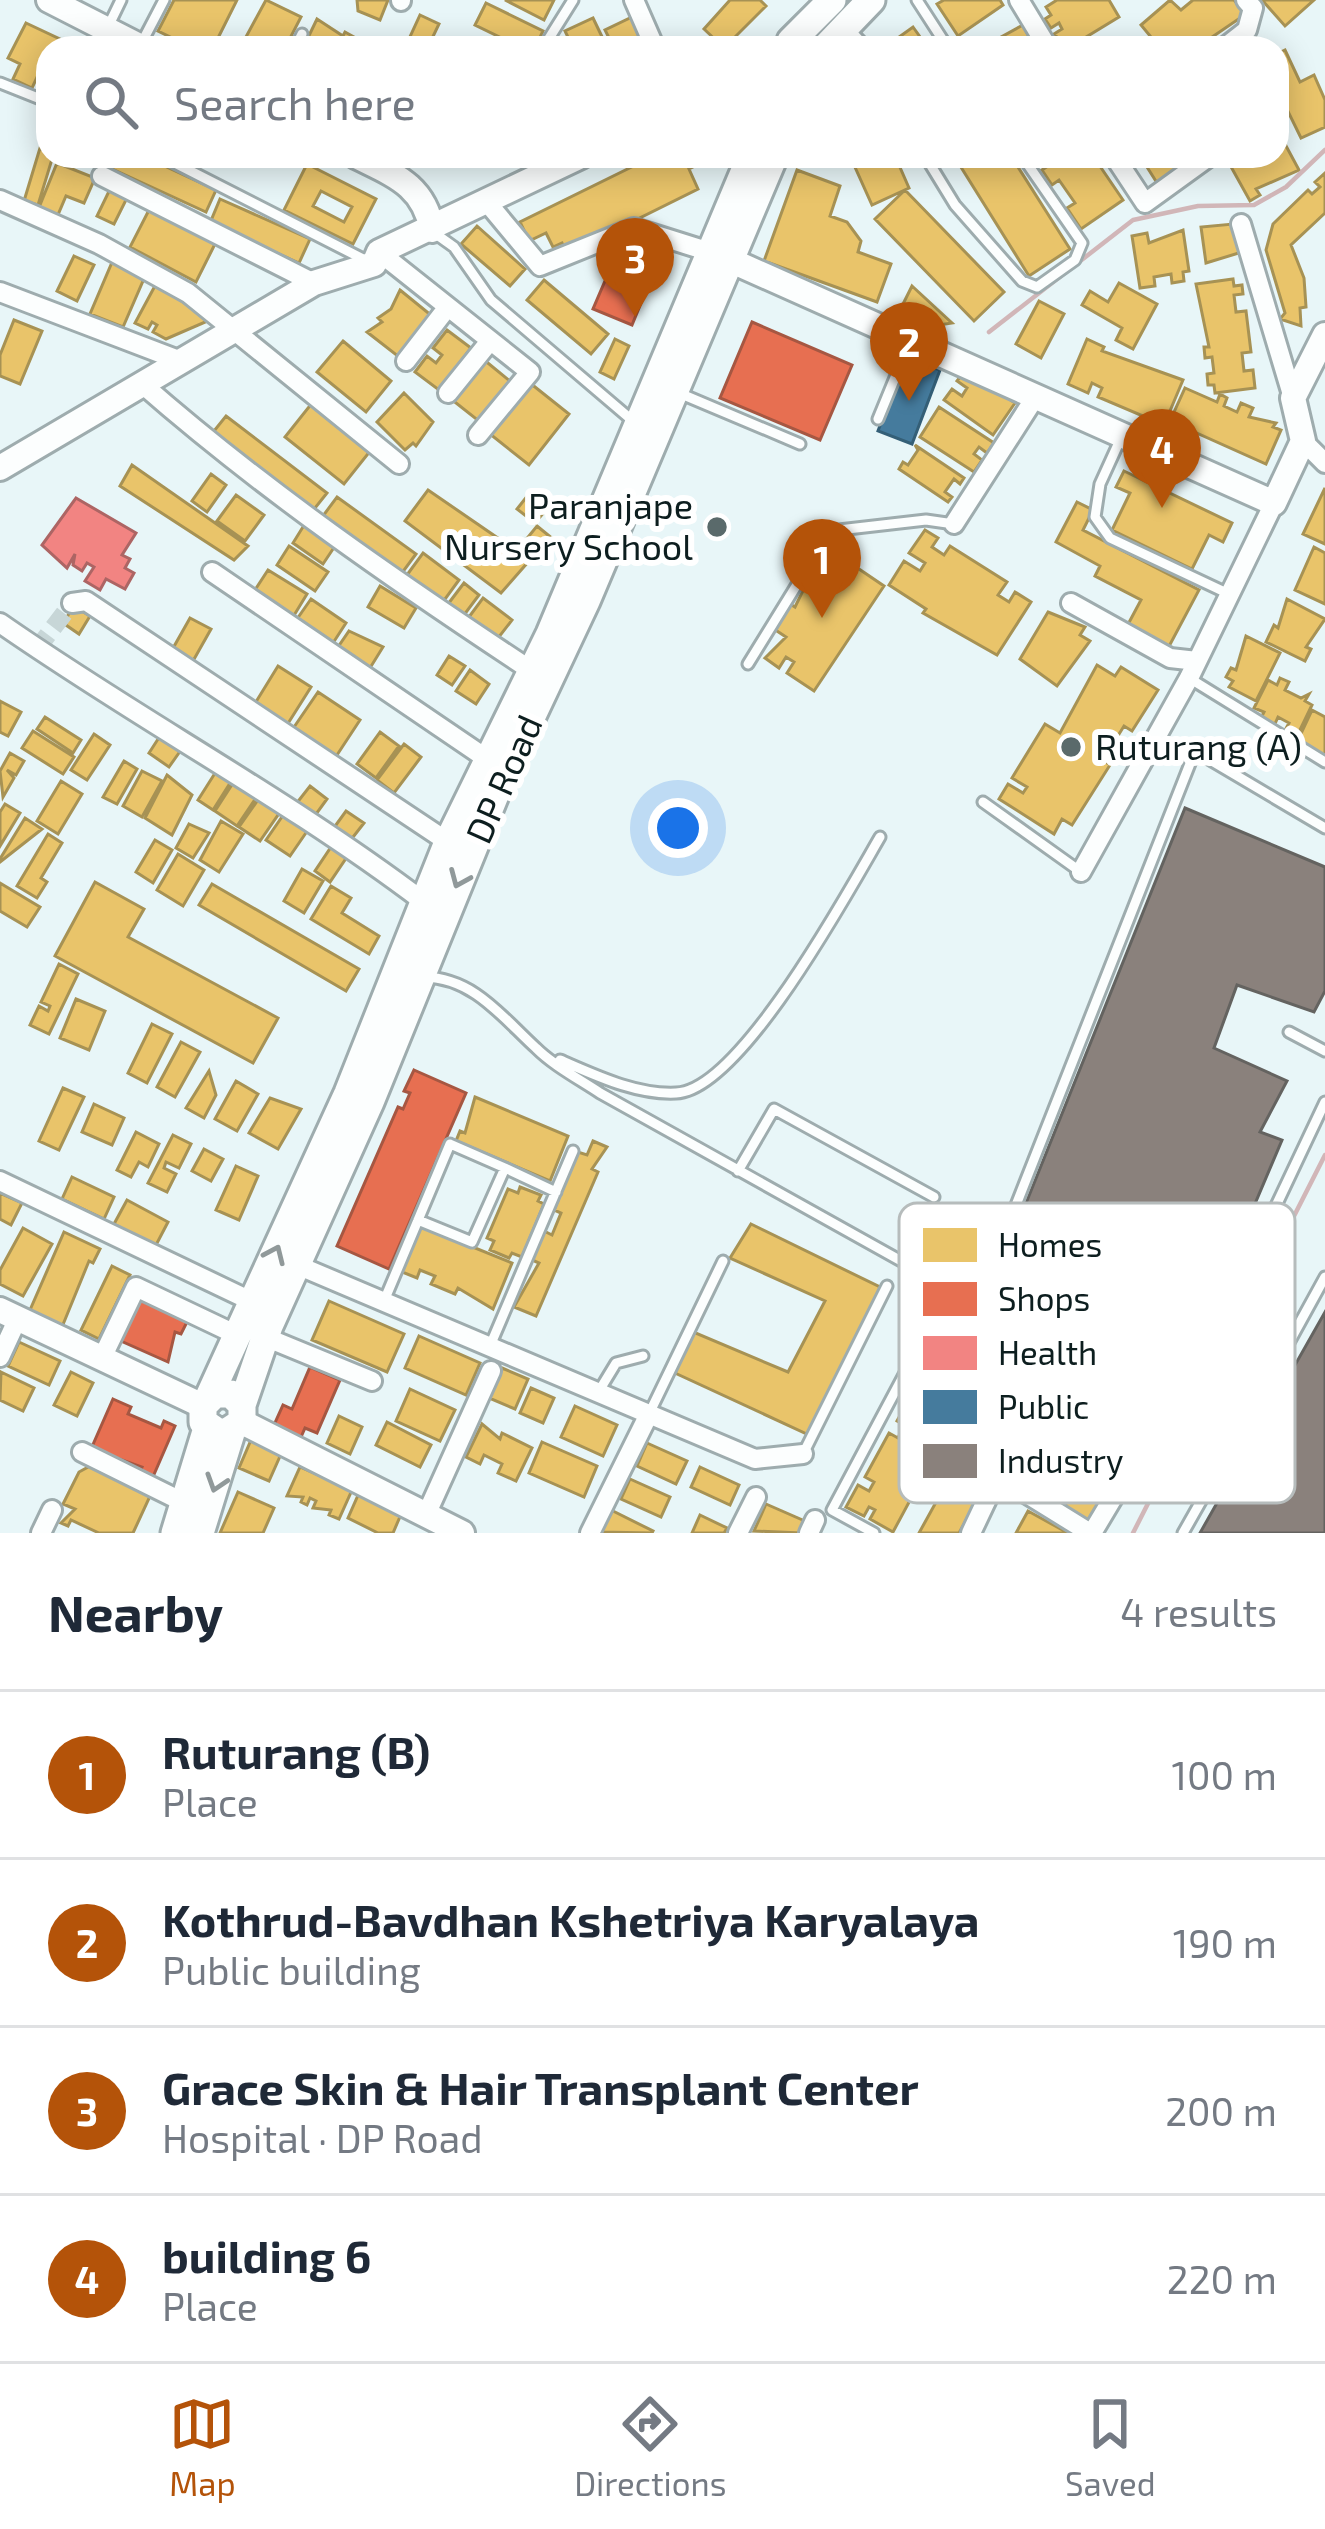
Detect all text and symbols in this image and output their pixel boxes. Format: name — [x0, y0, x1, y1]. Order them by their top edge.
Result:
search box — [36, 36, 1289, 168]
icon: search — [78, 69, 144, 135]
text: Search here — [174, 75, 416, 129]
pin: 3 — [596, 218, 674, 317]
pin: 2 — [870, 302, 948, 401]
pin: 4 — [1123, 409, 1201, 508]
place label: Paranjape Nursery School — [444, 483, 693, 567]
marker: Paranjape Nursery School — [704, 514, 730, 540]
pin: 1 — [783, 519, 861, 618]
street label: DP Road — [455, 708, 550, 849]
place label: Ruturang (A) — [1095, 724, 1302, 767]
marker: Ruturang (A) — [1058, 734, 1084, 760]
your location — [648, 798, 708, 858]
one-way arrow — [449, 868, 473, 889]
legend — [899, 1203, 1295, 1503]
text: Homes — [998, 1224, 1102, 1264]
one-way arrow — [260, 1245, 284, 1267]
text: Shops — [998, 1278, 1090, 1318]
text: Health — [998, 1332, 1097, 1372]
text: Public — [998, 1386, 1089, 1426]
text: Industry — [998, 1440, 1124, 1480]
one-way arrow — [205, 1472, 230, 1493]
text: Nearby — [48, 1581, 223, 1642]
text: 4 results — [1120, 1588, 1277, 1635]
text: Ruturang (B) — [162, 1724, 430, 1778]
text: 1 — [79, 1751, 95, 1798]
text: 100 m — [1172, 1751, 1277, 1798]
text: Place — [162, 1778, 258, 1825]
text: Kothrud-Bavdhan Kshetriya Karyalaya — [162, 1892, 979, 1946]
text: 2 — [76, 1919, 98, 1966]
text: 190 m — [1173, 1919, 1277, 1966]
text: Public building — [162, 1946, 421, 1993]
text: Grace Skin & Hair Transplant Center — [162, 2060, 919, 2114]
text: 3 — [76, 2087, 98, 2134]
text: 200 m — [1165, 2087, 1277, 2134]
text: Hospital · DP Road — [162, 2114, 483, 2161]
text: building 6 — [162, 2228, 371, 2282]
text: 4 — [75, 2255, 99, 2302]
text: 220 m — [1167, 2255, 1277, 2302]
text: Place — [162, 2282, 258, 2329]
tab: Map — [169, 2391, 236, 2503]
tab: Directions — [574, 2391, 726, 2503]
tab: Saved — [1065, 2391, 1156, 2503]

